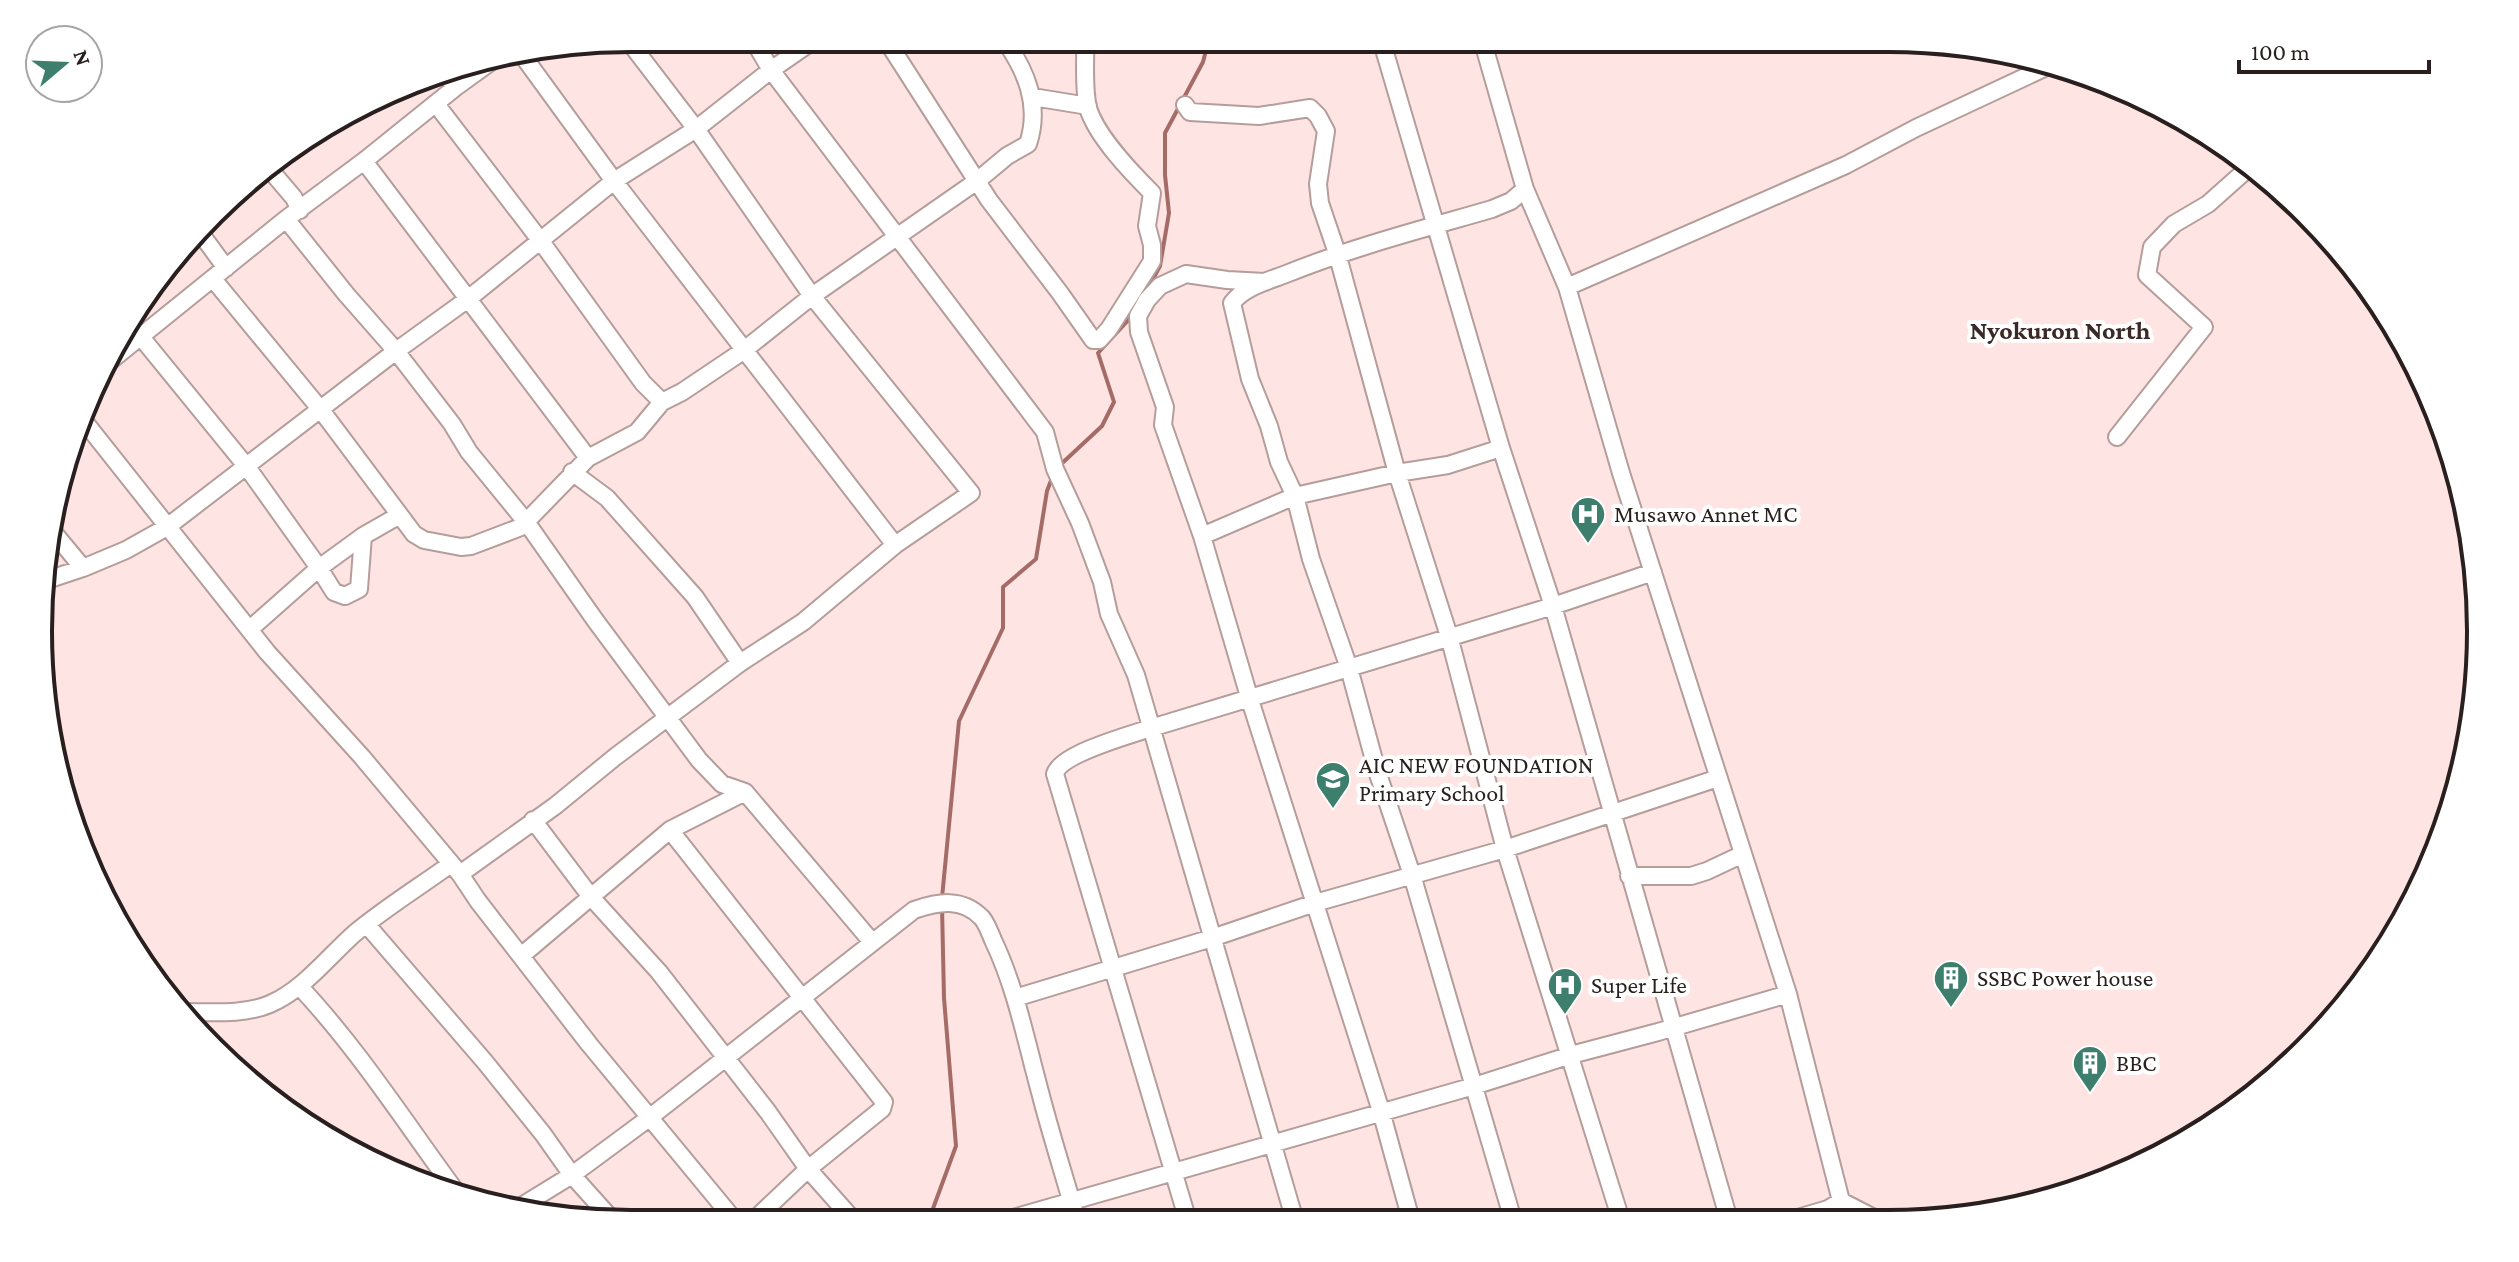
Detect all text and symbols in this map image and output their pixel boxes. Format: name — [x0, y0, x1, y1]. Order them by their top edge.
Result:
north arrow — [24, 24, 104, 104]
scale bar — [2239, 24, 2429, 74]
text: 100 m — [2251, 38, 2310, 65]
text: N — [68, 46, 97, 69]
district label: Nyokuron North — [1970, 316, 2150, 345]
hospital icon: Musawo Annet MC — [1569, 495, 1607, 545]
place label: Musawo Annet MC — [1614, 500, 1797, 527]
place label: AIC NEW FOUNDATION Primary School — [1359, 751, 1594, 806]
school or university icon: AIC NEW FOUNDATION Primary School — [1314, 760, 1352, 810]
building icon: SSBC Power house — [1932, 959, 1970, 1009]
place label: SSBC Power house — [1977, 964, 2153, 991]
hospital icon: Super Life — [1546, 966, 1584, 1016]
place label: Super Life — [1591, 971, 1687, 998]
building icon: BBC — [2071, 1044, 2109, 1094]
place label: BBC — [2116, 1049, 2156, 1076]

